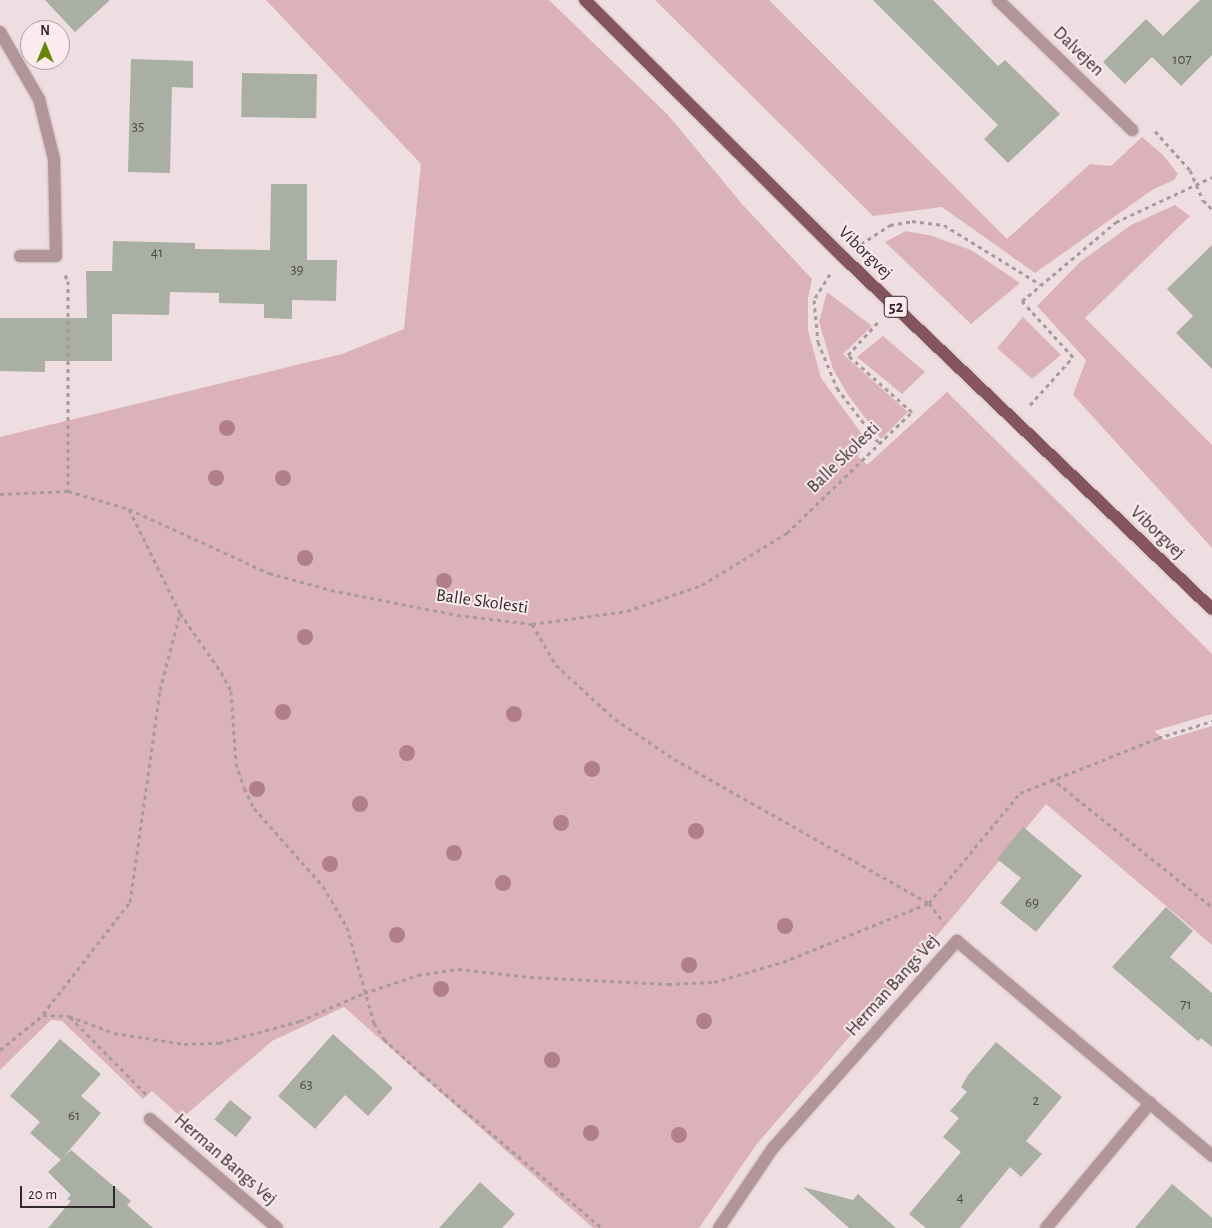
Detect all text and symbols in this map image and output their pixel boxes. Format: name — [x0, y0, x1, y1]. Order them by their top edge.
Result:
north arrow — [20, 20, 70, 70]
street label: Dalvejen — [1048, 23, 1108, 81]
text: N — [40, 24, 50, 38]
house number: 107 — [1172, 51, 1192, 69]
house number: 35 — [132, 118, 144, 136]
street label: Viborgvej — [833, 222, 897, 284]
house number: 41 — [151, 244, 163, 262]
house number: 39 — [290, 261, 304, 279]
road number: 52 — [884, 294, 908, 320]
street label: Balle Skolesti — [803, 418, 885, 498]
street label: Viborgvej — [1125, 502, 1189, 564]
street label: Balle Skolesti — [435, 585, 529, 619]
house number: 69 — [1025, 894, 1039, 912]
street label: Herman Bangs Vej — [842, 931, 944, 1041]
house number: 71 — [1180, 996, 1192, 1014]
house number: 63 — [299, 1076, 313, 1094]
house number: 2 — [1033, 1092, 1039, 1110]
house number: 61 — [68, 1107, 80, 1125]
street label: Herman Bangs Vej — [169, 1110, 281, 1210]
scale bar — [22, 1176, 118, 1208]
text: 20 m — [28, 1187, 57, 1202]
house number: 4 — [956, 1189, 964, 1207]

